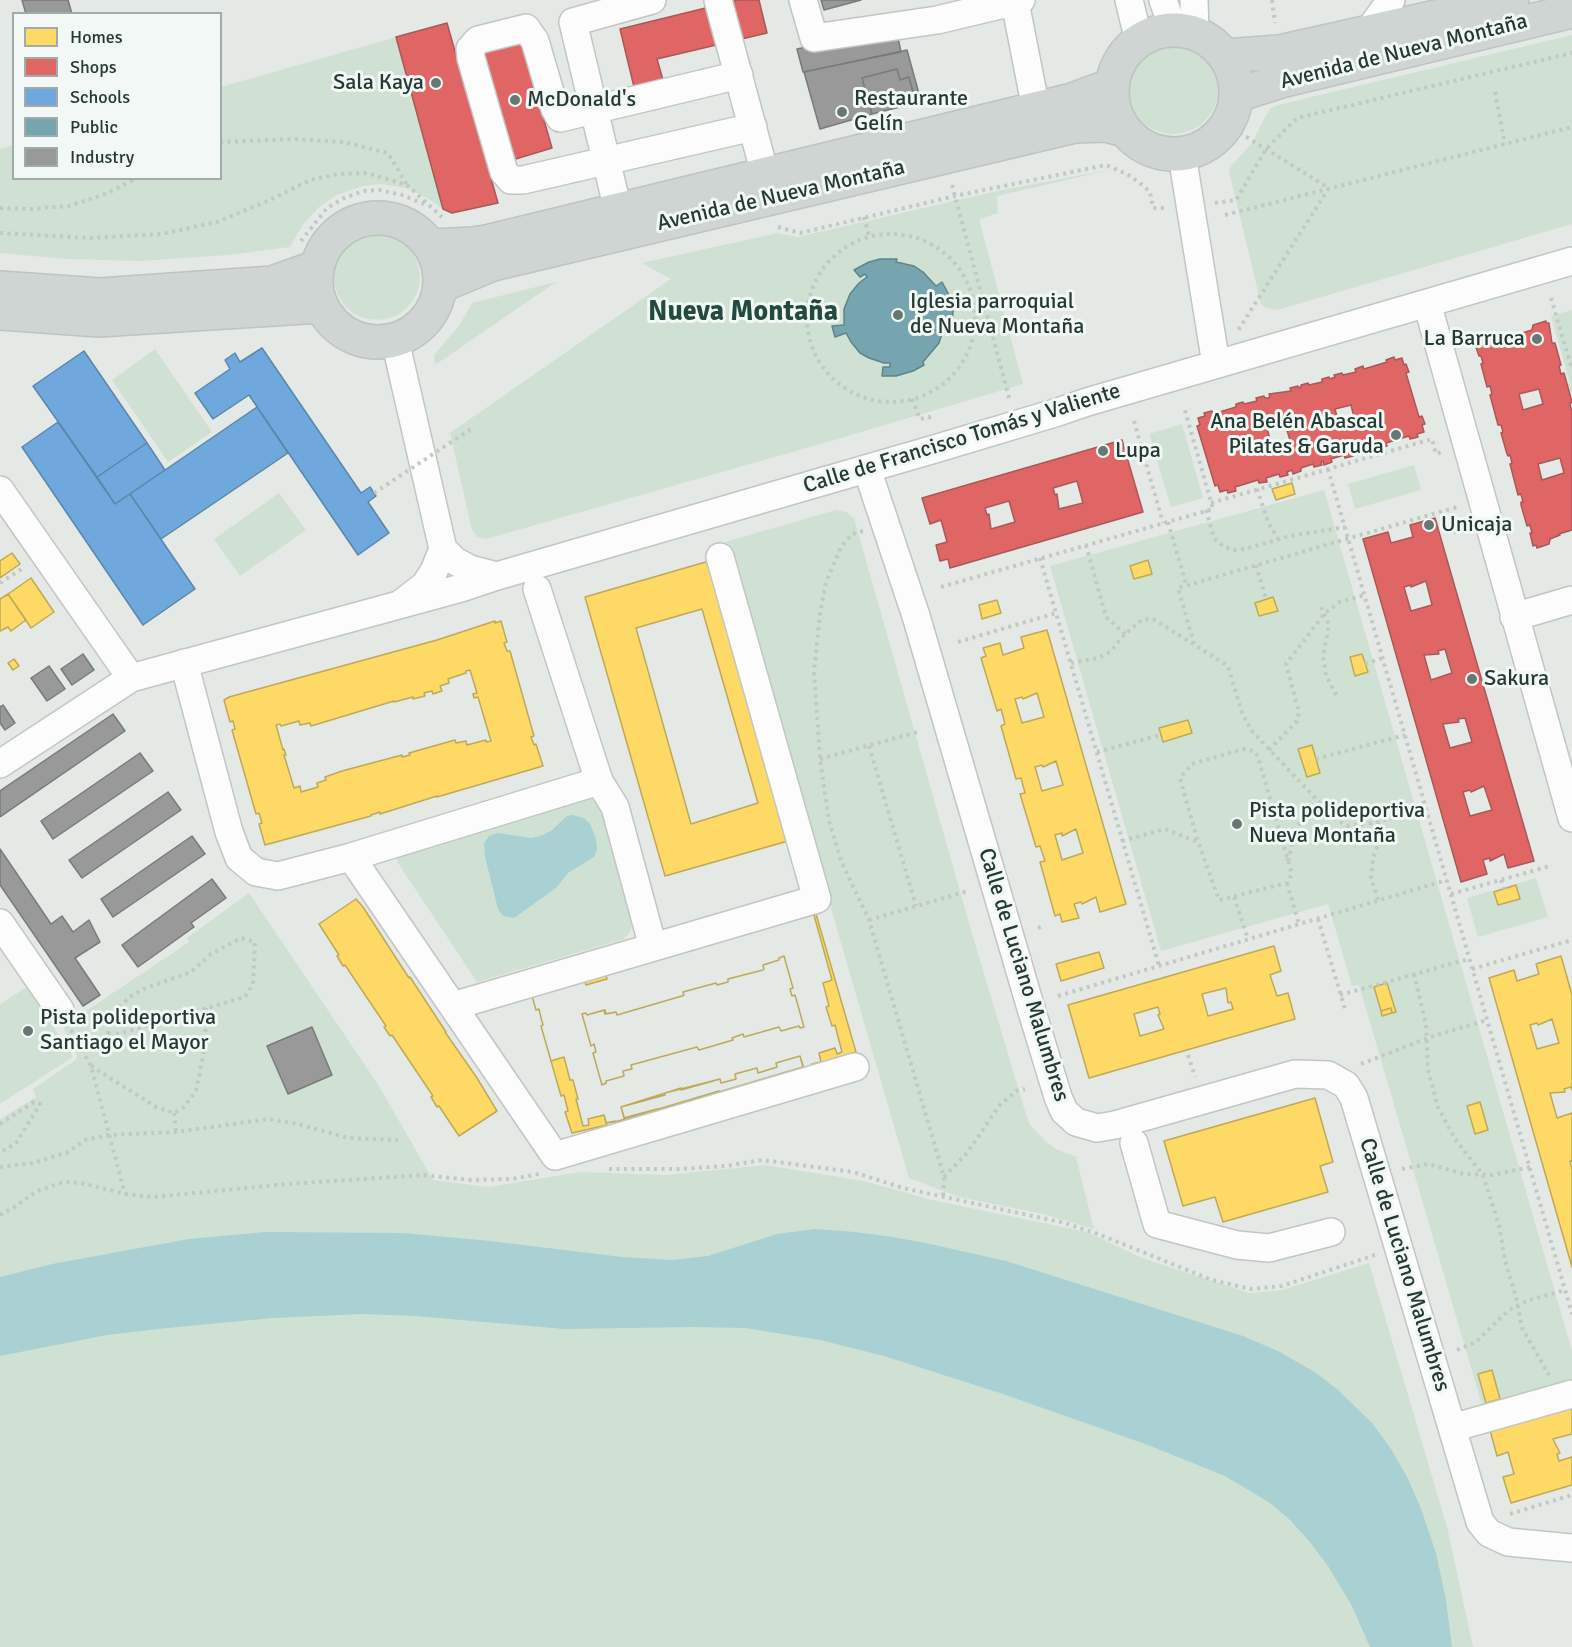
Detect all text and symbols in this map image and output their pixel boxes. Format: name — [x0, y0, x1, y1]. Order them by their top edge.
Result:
street label: Avenida de Nueva Montaña — [1278, 8, 1530, 96]
legend — [12, 12, 222, 180]
text: Homes — [70, 26, 123, 48]
text: Shops — [70, 56, 117, 78]
place label: Sala Kaya — [333, 70, 424, 96]
marker: Sala Kaya — [429, 76, 443, 90]
text: Schools — [70, 86, 130, 108]
place label: Restaurante Gelín — [854, 86, 968, 138]
place label: McDonald's — [527, 87, 636, 113]
marker: McDonald's — [508, 93, 522, 107]
marker: Restaurante Gelín — [835, 105, 849, 119]
text: Public — [70, 116, 118, 138]
text: Industry — [70, 146, 134, 168]
street label: Avenida de Nueva Montaña — [654, 155, 908, 237]
place label: Iglesia parroquial de Nueva Montaña — [910, 289, 1084, 340]
district label: Nueva Montaña — [648, 296, 838, 330]
marker: Iglesia parroquial de Nueva Montaña — [891, 308, 905, 322]
place label: La Barruca — [1424, 326, 1525, 352]
marker: La Barruca — [1530, 332, 1544, 346]
street label: Calle de Francisco Tomás y Valiente — [800, 378, 1124, 500]
place label: Ana Belén Abascal Pilates & Garuda — [1210, 409, 1384, 460]
marker: Ana Belén Abascal Pilates & Garuda — [1389, 428, 1403, 442]
place label: Lupa — [1115, 438, 1161, 464]
marker: Lupa — [1096, 444, 1110, 458]
place label: Unicaja — [1441, 512, 1513, 538]
marker: Unicaja — [1422, 518, 1436, 532]
place label: Sakura — [1484, 666, 1549, 692]
marker: Sakura — [1465, 672, 1479, 686]
place label: Pista polideportiva Nueva Montaña — [1249, 798, 1425, 849]
marker: Pista polideportiva Nueva Montaña — [1230, 817, 1244, 831]
street label: Calle de Luciano Malumbres — [972, 845, 1074, 1105]
place label: Pista polideportiva Santiago el Mayor — [40, 1005, 216, 1056]
marker: Pista polideportiva Santiago el Mayor — [21, 1024, 35, 1038]
street label: Calle de Luciano Malumbres — [1353, 1135, 1455, 1395]

